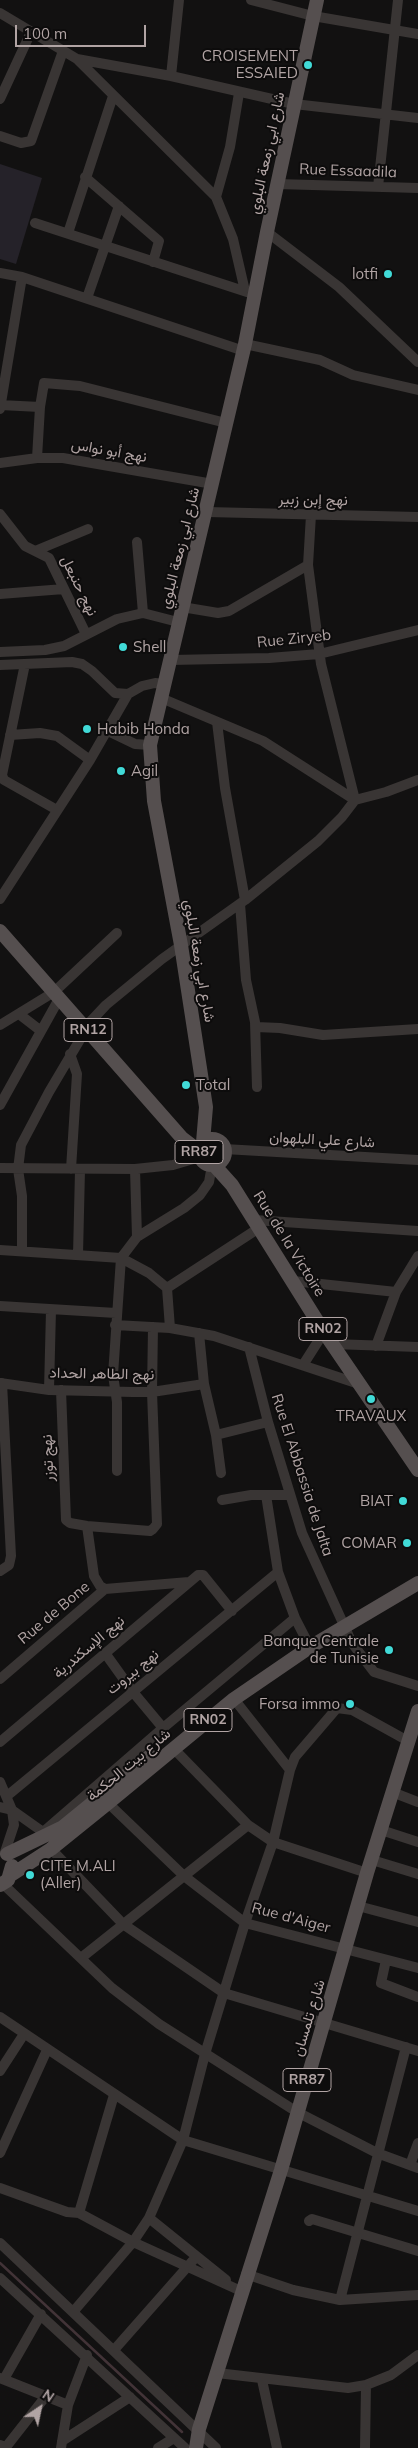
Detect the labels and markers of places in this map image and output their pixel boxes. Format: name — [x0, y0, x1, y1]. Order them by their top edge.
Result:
place label: CROISEMENT ESSAIED — [202, 47, 298, 82]
marker: CROISEMENT ESSAIED — [302, 59, 314, 71]
place label: lotfi — [352, 265, 378, 283]
marker: lotfi — [382, 268, 394, 280]
place label: Shell — [133, 638, 166, 656]
marker: Shell — [117, 641, 129, 653]
place label: Habib Honda — [97, 720, 190, 738]
marker: Habib Honda — [81, 723, 93, 735]
place label: Agil — [131, 762, 158, 780]
marker: Agil — [115, 765, 127, 777]
place label: Total — [196, 1076, 230, 1094]
marker: Total — [180, 1079, 192, 1091]
marker: TRAVAUX — [365, 1393, 377, 1405]
place label: TRAVAUX — [336, 1407, 406, 1425]
place label: BIAT — [360, 1492, 393, 1510]
marker: BIAT — [397, 1495, 409, 1507]
place label: COMAR — [341, 1534, 397, 1552]
marker: COMAR — [401, 1537, 413, 1549]
place label: Banque Centrale de Tunisie — [263, 1632, 379, 1667]
marker: Banque Centrale de Tunisie — [383, 1644, 395, 1656]
place label: Forsa immo — [259, 1695, 340, 1713]
marker: Forsa immo — [344, 1698, 356, 1710]
place label: CITE M.ALI (Aller) — [40, 1857, 116, 1892]
marker: CITE M.ALI (Aller) — [24, 1869, 36, 1881]

